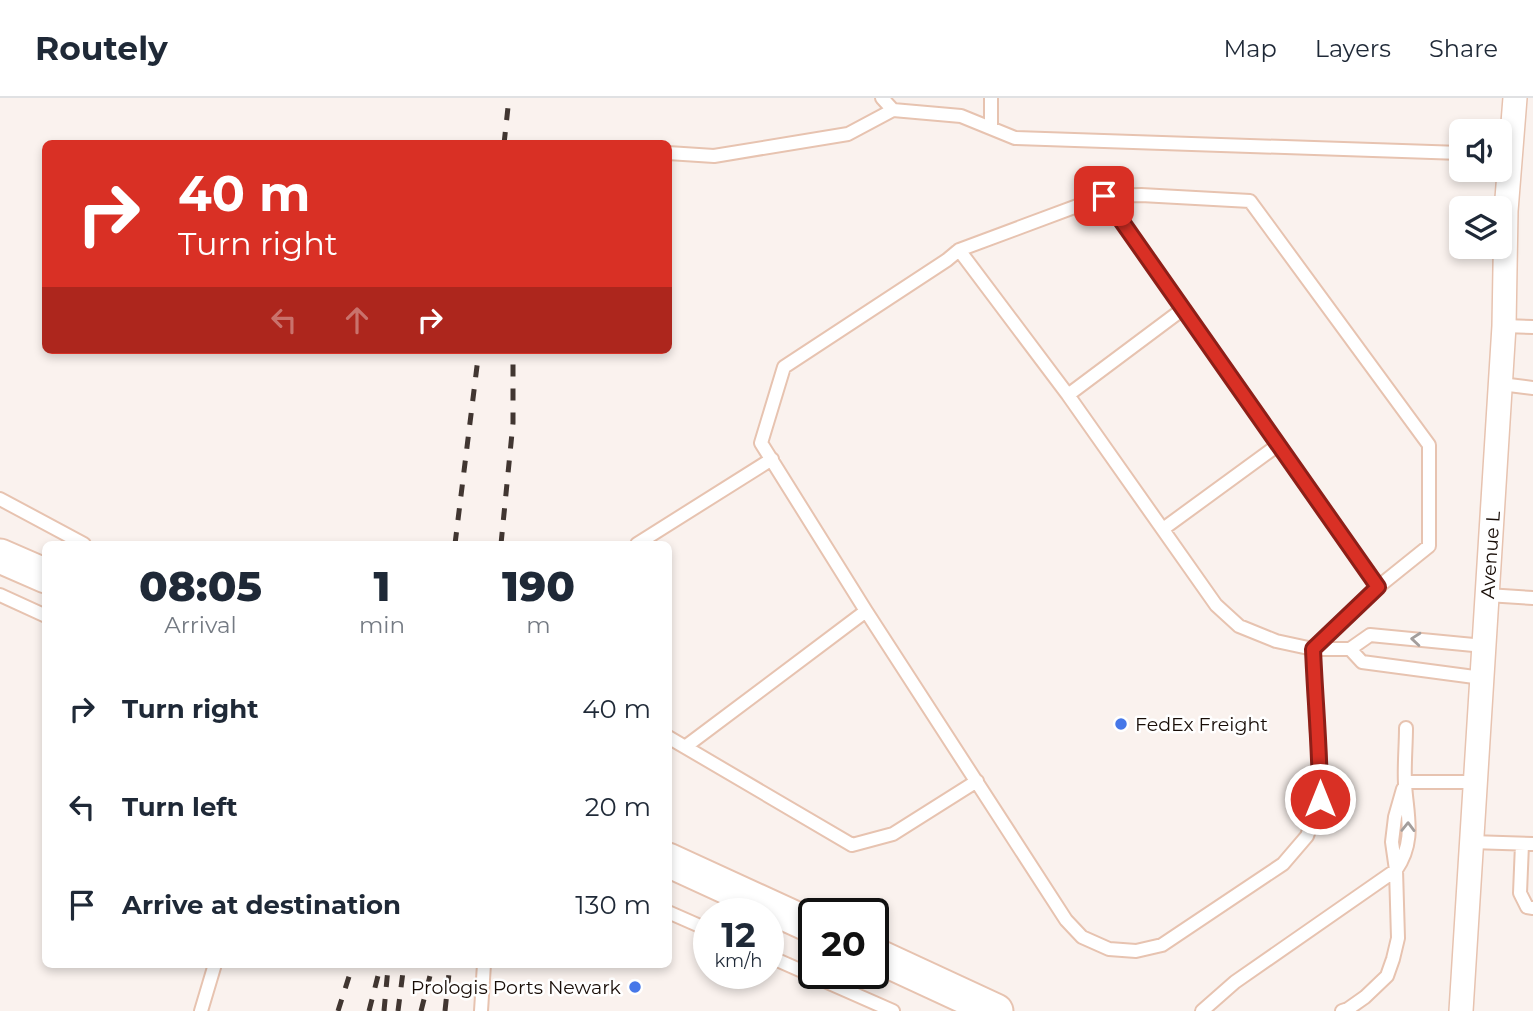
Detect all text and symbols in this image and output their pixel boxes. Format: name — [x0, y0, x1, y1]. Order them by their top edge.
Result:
text: Routely — [35, 28, 168, 68]
text: Map — [1223, 34, 1277, 63]
text: Layers — [1315, 34, 1391, 63]
text: Share — [1429, 34, 1498, 63]
map controls — [1449, 119, 1512, 259]
button: sound — [1449, 119, 1512, 182]
text: 40 m — [178, 164, 310, 223]
pin — [1074, 166, 1134, 226]
icon: right — [63, 168, 154, 259]
icon: arrive — [1085, 177, 1123, 215]
button: layers — [1449, 196, 1512, 259]
text: Turn right — [178, 224, 338, 263]
icon: left — [265, 301, 303, 339]
icon: ahead — [338, 301, 376, 339]
icon: right — [411, 301, 449, 339]
street label: Avenue L — [1476, 510, 1505, 600]
text: 08:05 — [139, 560, 262, 612]
text: 1 — [373, 560, 390, 612]
text: 190 — [502, 560, 575, 612]
text: Arrival — [164, 611, 237, 639]
text: min — [359, 611, 405, 639]
text: m — [526, 611, 551, 639]
one-way arrow — [1410, 632, 1421, 647]
icon: right — [63, 690, 101, 728]
text: Turn right — [122, 693, 258, 725]
text: 40 m — [582, 693, 651, 725]
place label: FedEx Freight — [1135, 713, 1268, 736]
marker: FedEx Freight — [1113, 716, 1129, 732]
position arrow — [1283, 762, 1357, 836]
icon: left — [63, 788, 101, 826]
text: Turn left — [122, 791, 238, 823]
text: 20 m — [585, 791, 651, 823]
one-way arrow — [1401, 821, 1416, 832]
icon: arrive — [63, 886, 101, 924]
text: Arrive at destination — [122, 889, 401, 921]
text: 130 m — [575, 889, 651, 921]
speed limit sign: 20 — [798, 898, 889, 989]
text: 12 — [721, 913, 756, 956]
text: km/h — [714, 950, 763, 972]
place label: Prologis Ports Newark — [411, 976, 622, 999]
marker: Prologis Ports Newark — [627, 979, 643, 995]

